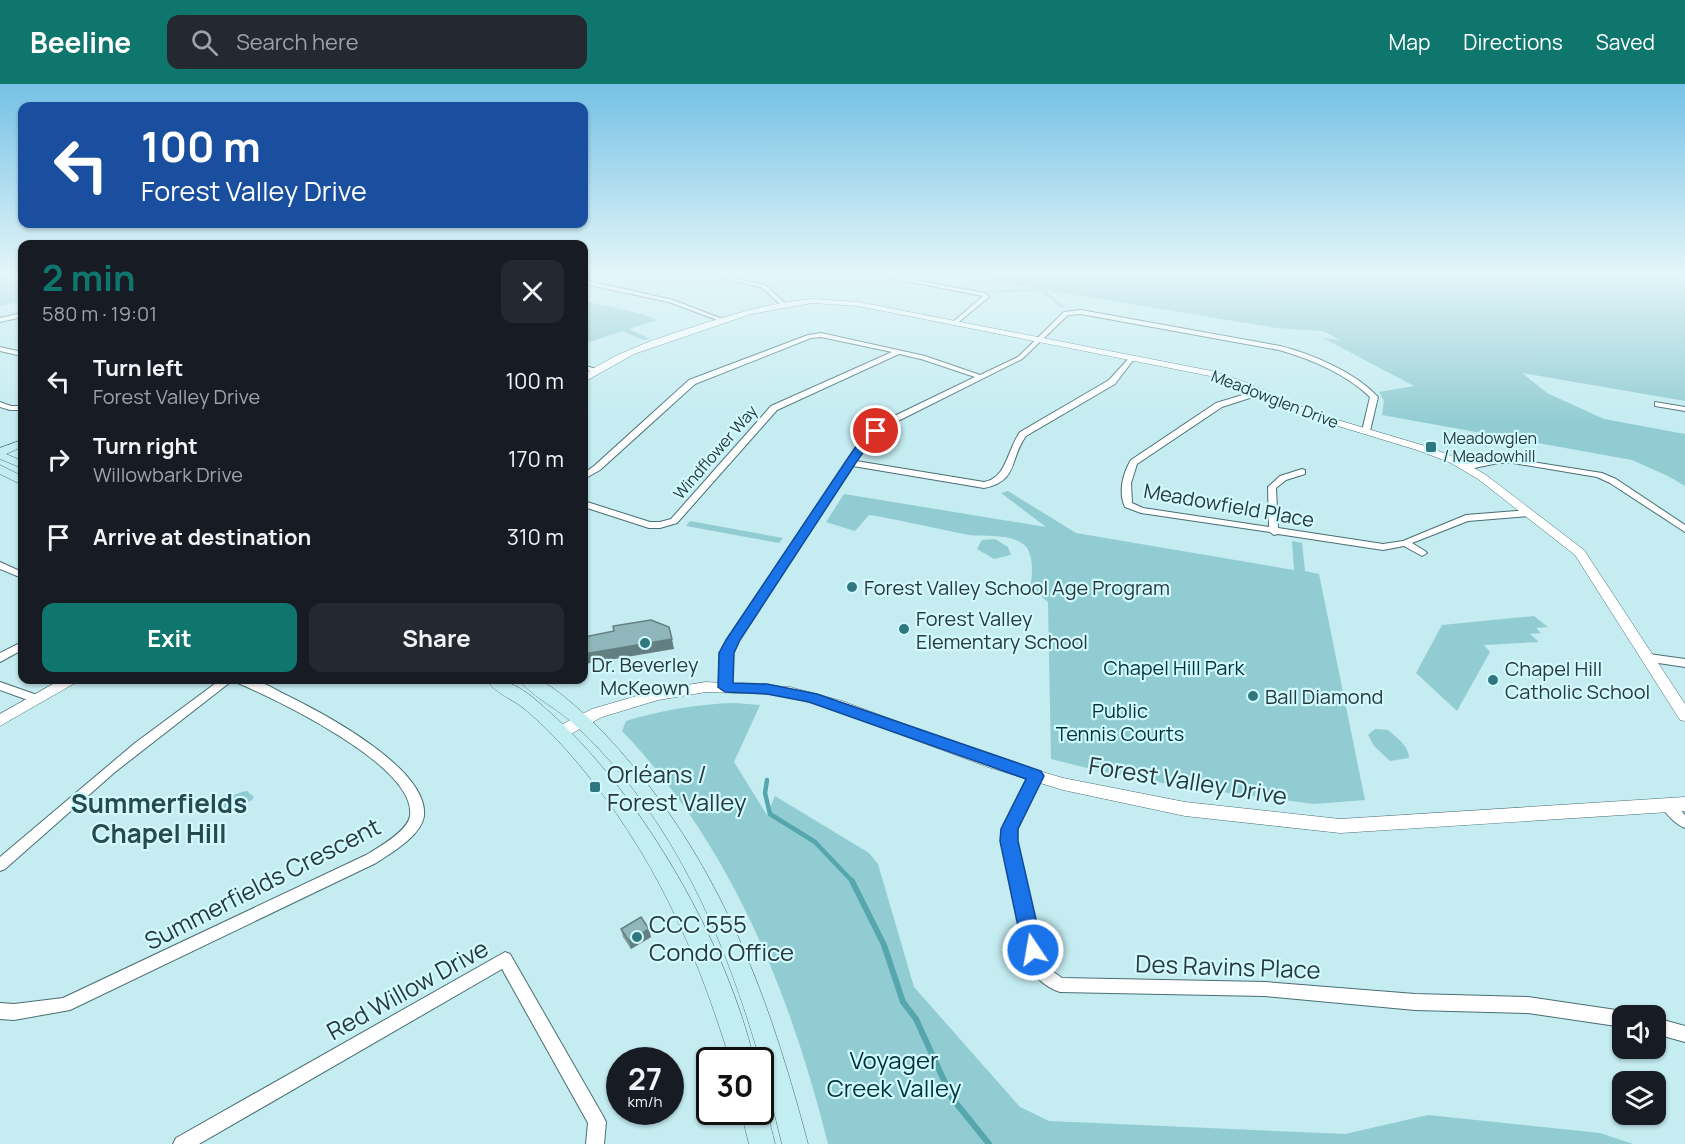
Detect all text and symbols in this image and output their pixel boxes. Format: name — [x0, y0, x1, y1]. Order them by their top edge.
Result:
search box — [167, 15, 587, 69]
text: Beeline — [30, 23, 131, 61]
icon: search — [188, 26, 221, 59]
text: Search here — [236, 27, 359, 57]
text: Map — [1389, 28, 1430, 56]
text: Directions — [1463, 28, 1563, 56]
text: Saved — [1596, 28, 1655, 56]
text: 100 m — [141, 117, 261, 175]
icon: left — [42, 126, 120, 204]
text: Forest Valley Drive — [141, 172, 367, 209]
text: 2 min — [42, 253, 136, 302]
button: close — [501, 260, 564, 323]
text: 580 m · 19:01 — [42, 300, 157, 327]
text: Turn left — [93, 353, 183, 383]
icon: left — [42, 365, 75, 398]
street label: Meadowglen Drive — [1208, 365, 1342, 433]
text: 100 m — [506, 366, 564, 396]
text: Forest Valley Drive — [93, 383, 260, 410]
street label: Windflower Way — [668, 400, 762, 504]
pin — [850, 405, 901, 456]
icon: arrive — [859, 414, 892, 447]
place label: Meadowglen / Meadowhill — [1443, 427, 1537, 467]
text: Turn right — [93, 431, 198, 461]
marker: Meadowglen / Meadowhill — [1424, 440, 1438, 454]
icon: right — [42, 443, 75, 476]
text: 170 m — [508, 444, 564, 474]
text: Willowbark Drive — [93, 461, 243, 488]
street label: Meadowfield Place — [1142, 477, 1316, 533]
icon: arrive — [42, 521, 75, 554]
text: Arrive at destination — [93, 522, 311, 552]
text: 310 m — [507, 522, 564, 552]
place label: Forest Valley School Age Program — [864, 574, 1170, 601]
marker: Forest Valley School Age Program — [845, 580, 859, 594]
button: Exit — [42, 603, 297, 672]
button: Share — [309, 603, 564, 672]
place label: Forest Valley Elementary School — [916, 605, 1088, 655]
marker: Forest Valley Elementary School — [897, 622, 911, 636]
marker: Dr. Beverley McKeown — [638, 636, 652, 650]
place label: Dr. Beverley McKeown — [591, 651, 699, 701]
park label: Chapel Hill Park — [1103, 654, 1246, 681]
place label: Chapel Hill Catholic School — [1505, 655, 1650, 705]
marker: Chapel Hill Catholic School — [1486, 673, 1500, 687]
place label: Ball Diamond — [1265, 683, 1383, 710]
marker: Ball Diamond — [1246, 689, 1260, 703]
park label: Public Tennis Courts — [1056, 697, 1184, 747]
street label: Forest Valley Drive — [1086, 748, 1290, 812]
place label: Orléans / Forest Valley — [607, 757, 747, 818]
marker: Orléans / Forest Valley — [588, 780, 602, 794]
district label: Summerfields Chapel Hill — [71, 785, 247, 851]
street label: Summerfields Crescent — [138, 809, 386, 957]
place label: CCC 555 Condo Office — [649, 907, 794, 968]
position arrow — [1001, 918, 1065, 982]
marker: CCC 555 Condo Office — [630, 930, 644, 944]
street label: Red Willow Drive — [320, 931, 494, 1047]
street label: Des Ravins Place — [1135, 946, 1321, 986]
map controls — [1612, 1005, 1666, 1125]
button: sound — [1612, 1005, 1666, 1059]
park label: Voyager Creek Valley — [827, 1043, 962, 1104]
speed limit sign: 30 — [696, 1047, 774, 1125]
text: 27 — [628, 1058, 662, 1099]
button: layers — [1612, 1071, 1666, 1125]
text: km/h — [628, 1091, 662, 1112]

